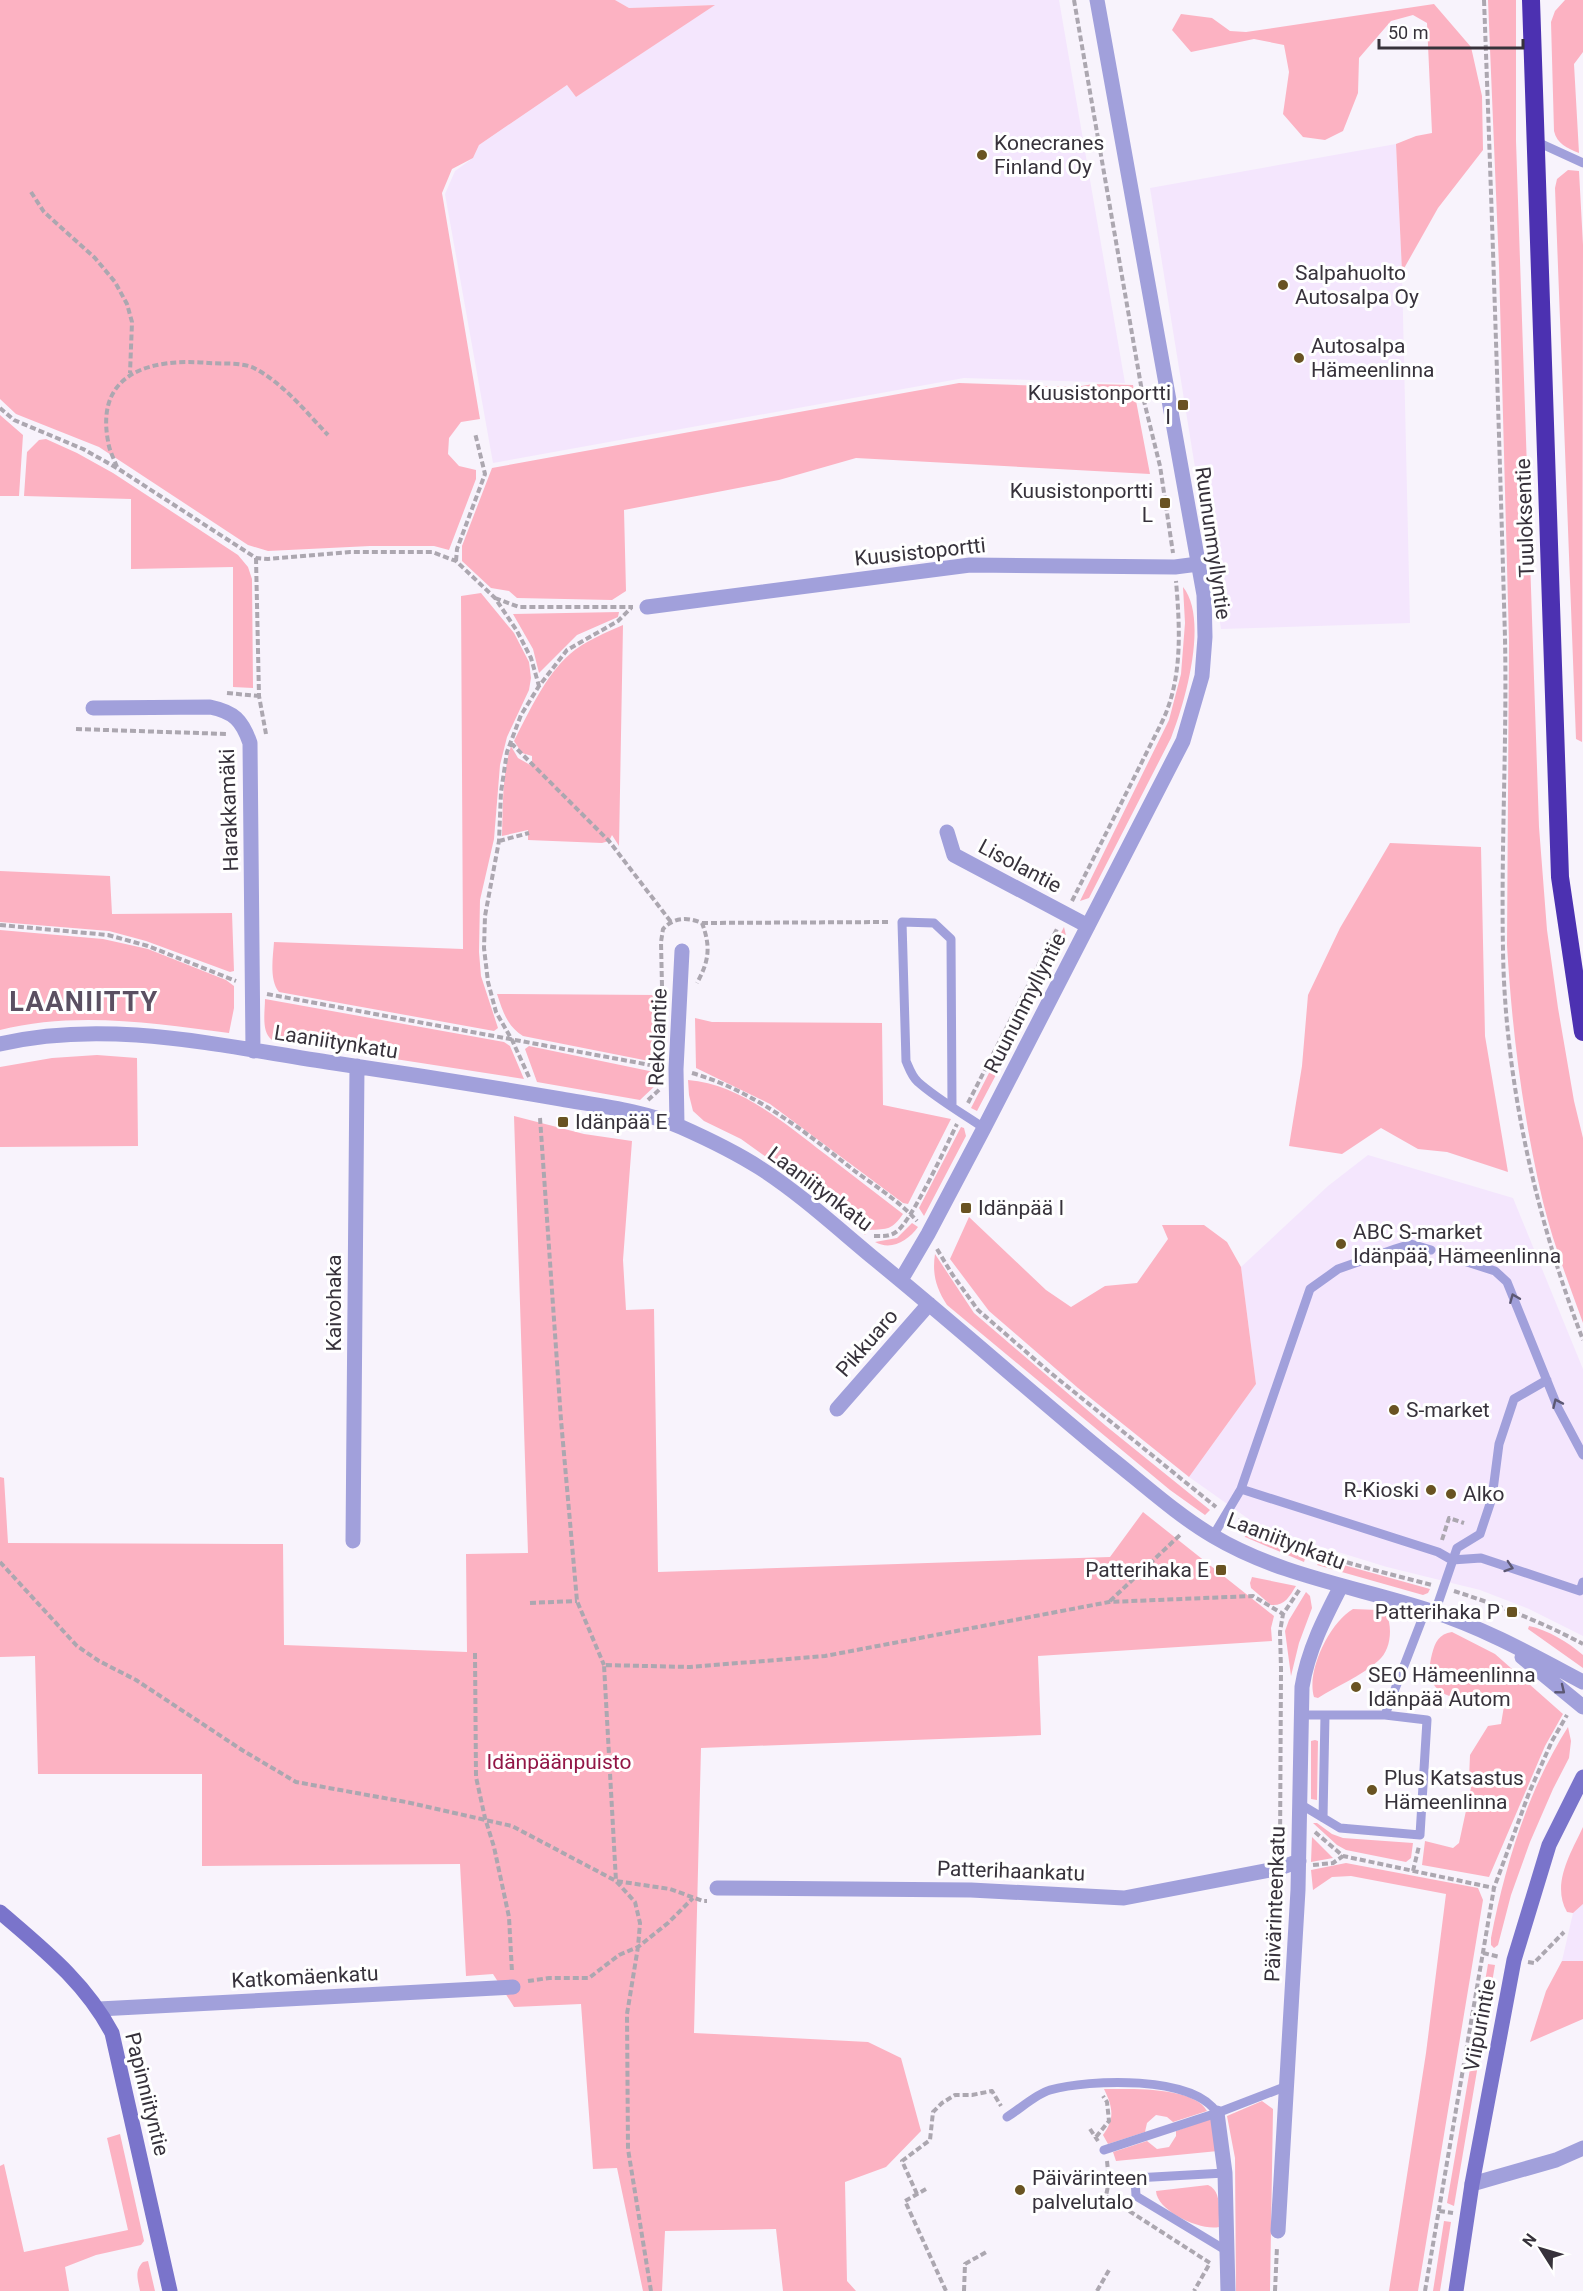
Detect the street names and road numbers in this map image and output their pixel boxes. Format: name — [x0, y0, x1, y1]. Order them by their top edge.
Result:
street label: Tuuloksentie — [1511, 458, 1539, 578]
street label: Ruununmyllyntie — [1190, 465, 1236, 621]
street label: Kuusistoportti — [853, 533, 987, 571]
street label: Harakkamäki — [215, 748, 243, 872]
street label: Lisolantie — [974, 834, 1066, 898]
street label: Ruununmyllyntie — [979, 929, 1071, 1077]
street label: Rekolantie — [644, 988, 672, 1086]
street label: Laaniitynkatu — [272, 1020, 400, 1064]
street label: Laaniitynkatu — [763, 1142, 877, 1236]
street label: Kaivohaka — [322, 1255, 346, 1351]
street label: Pikkuaro — [831, 1304, 903, 1382]
street label: Laaniitynkatu — [1223, 1507, 1349, 1575]
street label: Päivärinteenkatu — [1260, 1826, 1290, 1982]
street label: Patterihaankatu — [937, 1856, 1085, 1886]
street label: Katkomäenkatu — [231, 1961, 379, 1993]
street label: Viipurintie — [1459, 1977, 1501, 2073]
street label: Papinniityntie — [120, 2030, 174, 2158]

